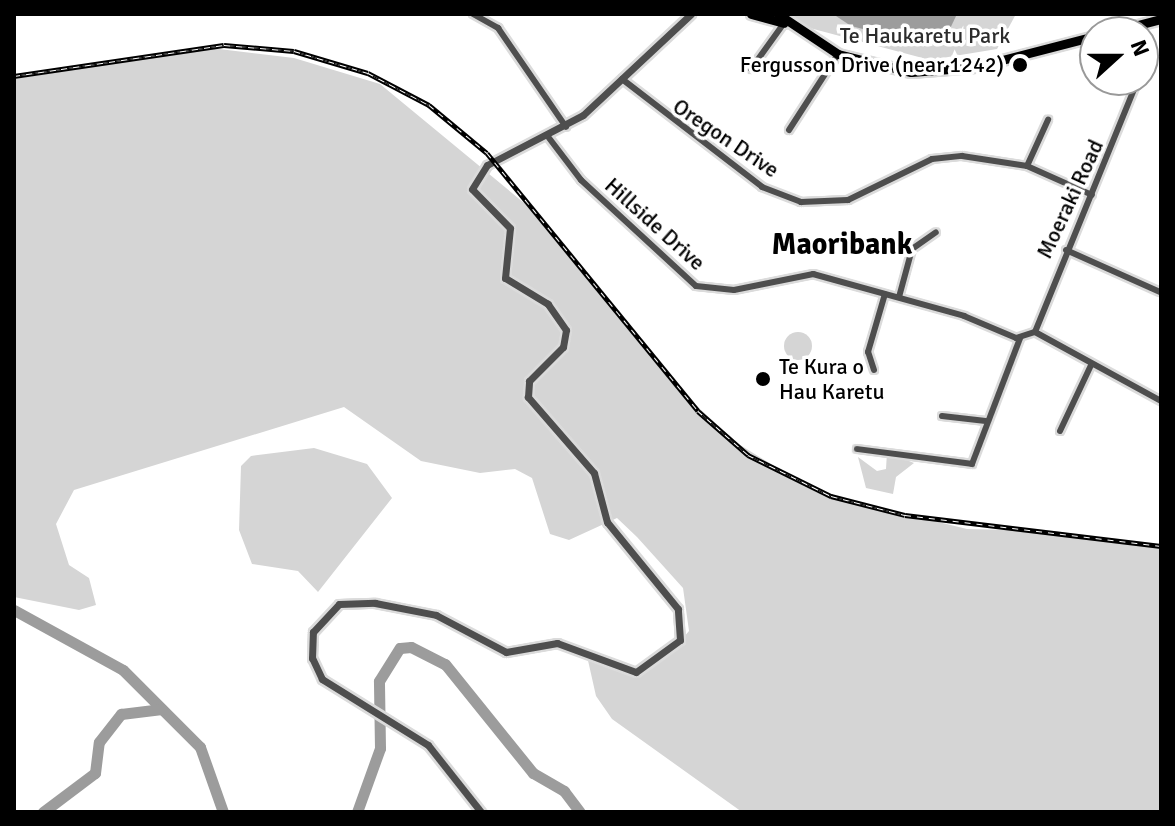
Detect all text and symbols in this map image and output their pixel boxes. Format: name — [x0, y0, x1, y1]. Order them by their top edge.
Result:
north arrow — [1079, 16, 1159, 96]
park label: Te Haukaretu Park — [840, 23, 1010, 49]
text: N — [1125, 36, 1155, 60]
place label: Fergusson Drive (near 1242) — [740, 52, 1004, 78]
marker: Fergusson Drive (near 1242) — [1011, 56, 1029, 74]
street label: Oregon Drive — [668, 93, 784, 183]
street label: Moeraki Road — [1031, 135, 1109, 263]
street label: Hillside Drive — [599, 172, 711, 276]
district label: Maoribank — [772, 227, 912, 263]
place label: Te Kura o Hau Karetu — [779, 353, 885, 404]
marker: Te Kura o Hau Karetu — [754, 370, 772, 388]

